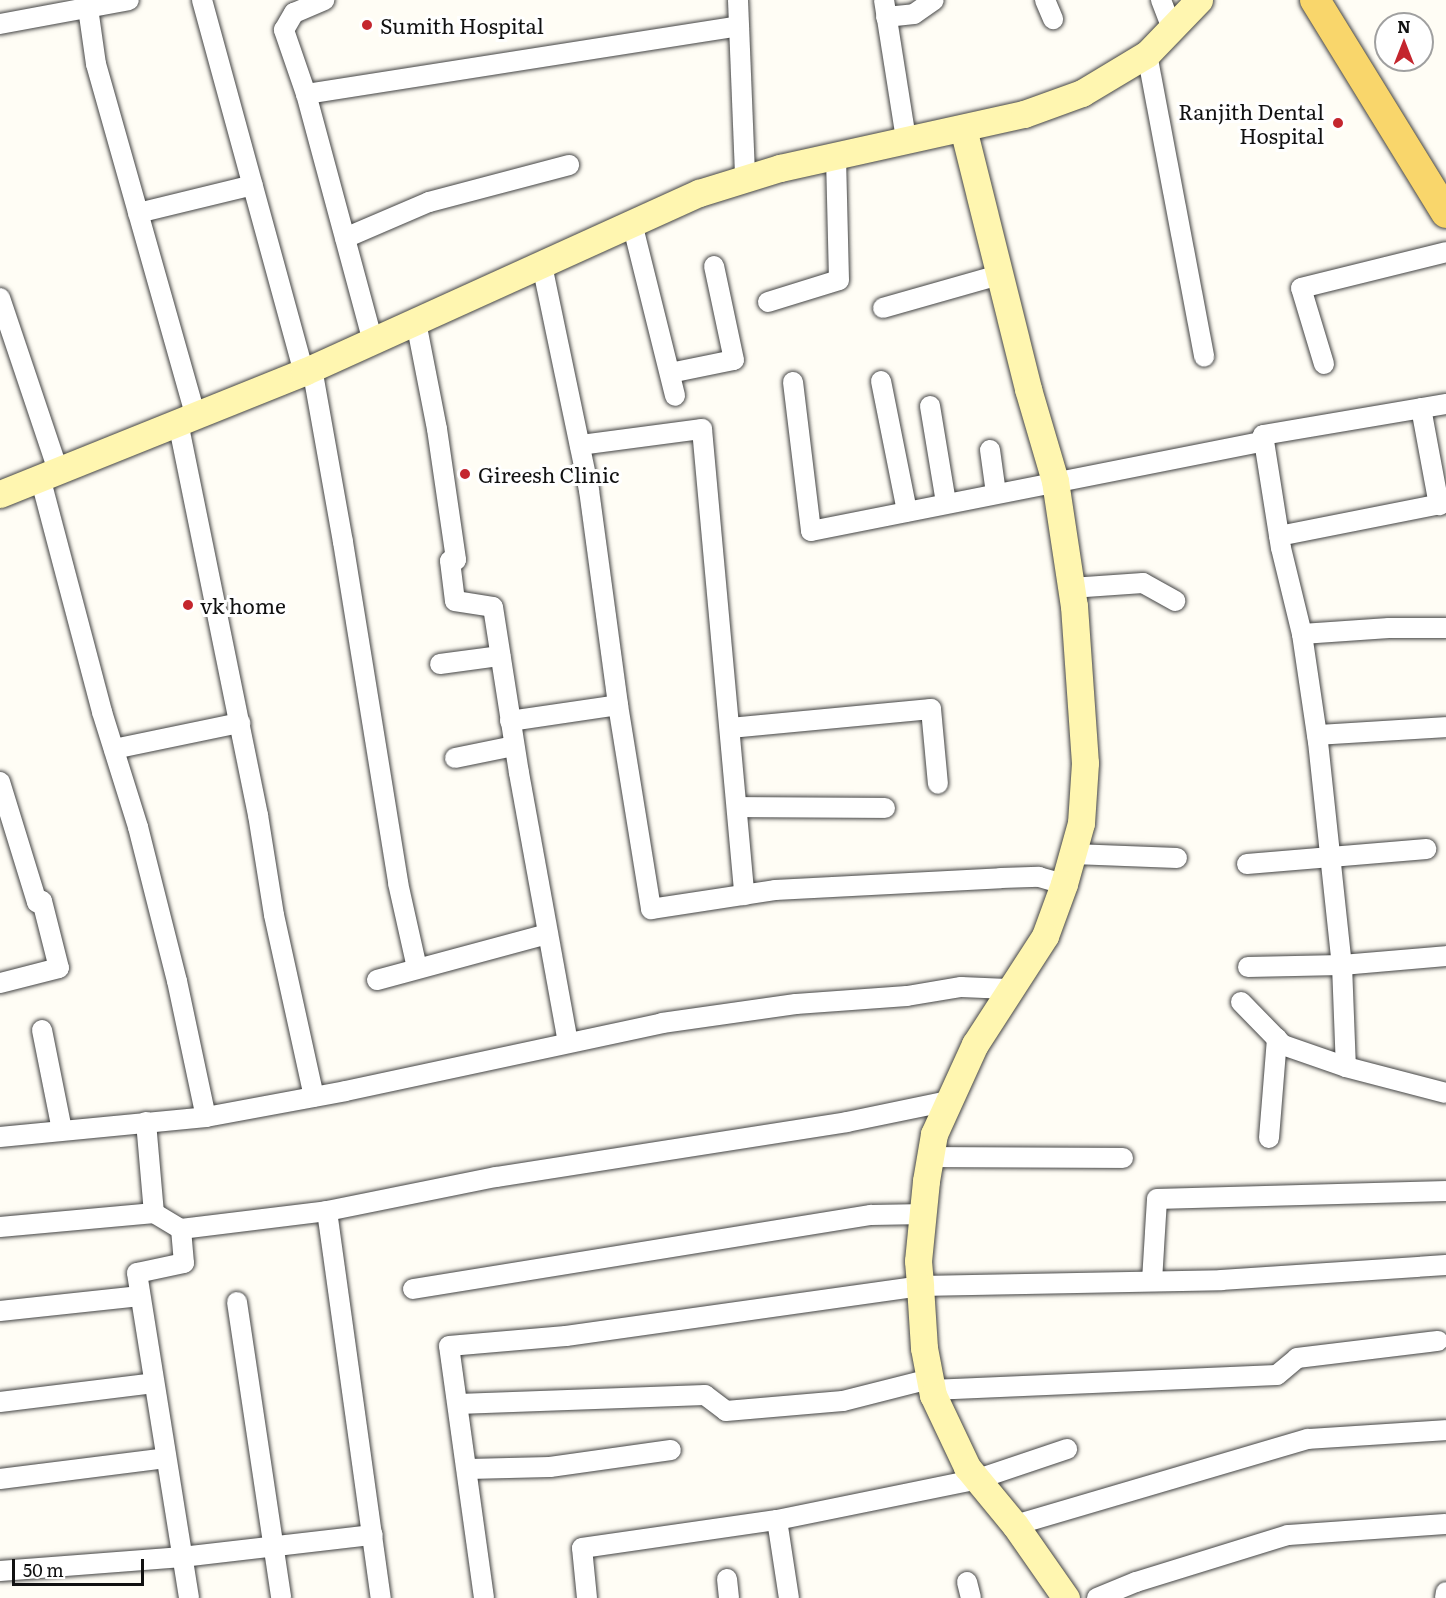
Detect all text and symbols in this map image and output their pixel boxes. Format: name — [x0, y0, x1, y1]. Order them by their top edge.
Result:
place label: Sumith Hospital — [380, 12, 544, 38]
north arrow — [1374, 12, 1434, 72]
text: N — [1397, 14, 1411, 38]
marker: Sumith Hospital — [358, 16, 376, 34]
place label: Ranjith Dental Hospital — [1178, 98, 1324, 148]
marker: Ranjith Dental Hospital — [1329, 114, 1347, 132]
place label: Gireesh Clinic — [478, 461, 619, 487]
marker: Gireesh Clinic — [456, 465, 474, 483]
place label: vk home — [200, 592, 286, 618]
marker: vk home — [181, 598, 195, 612]
scale bar — [15, 1547, 147, 1585]
text: 50 m — [23, 1556, 64, 1583]

